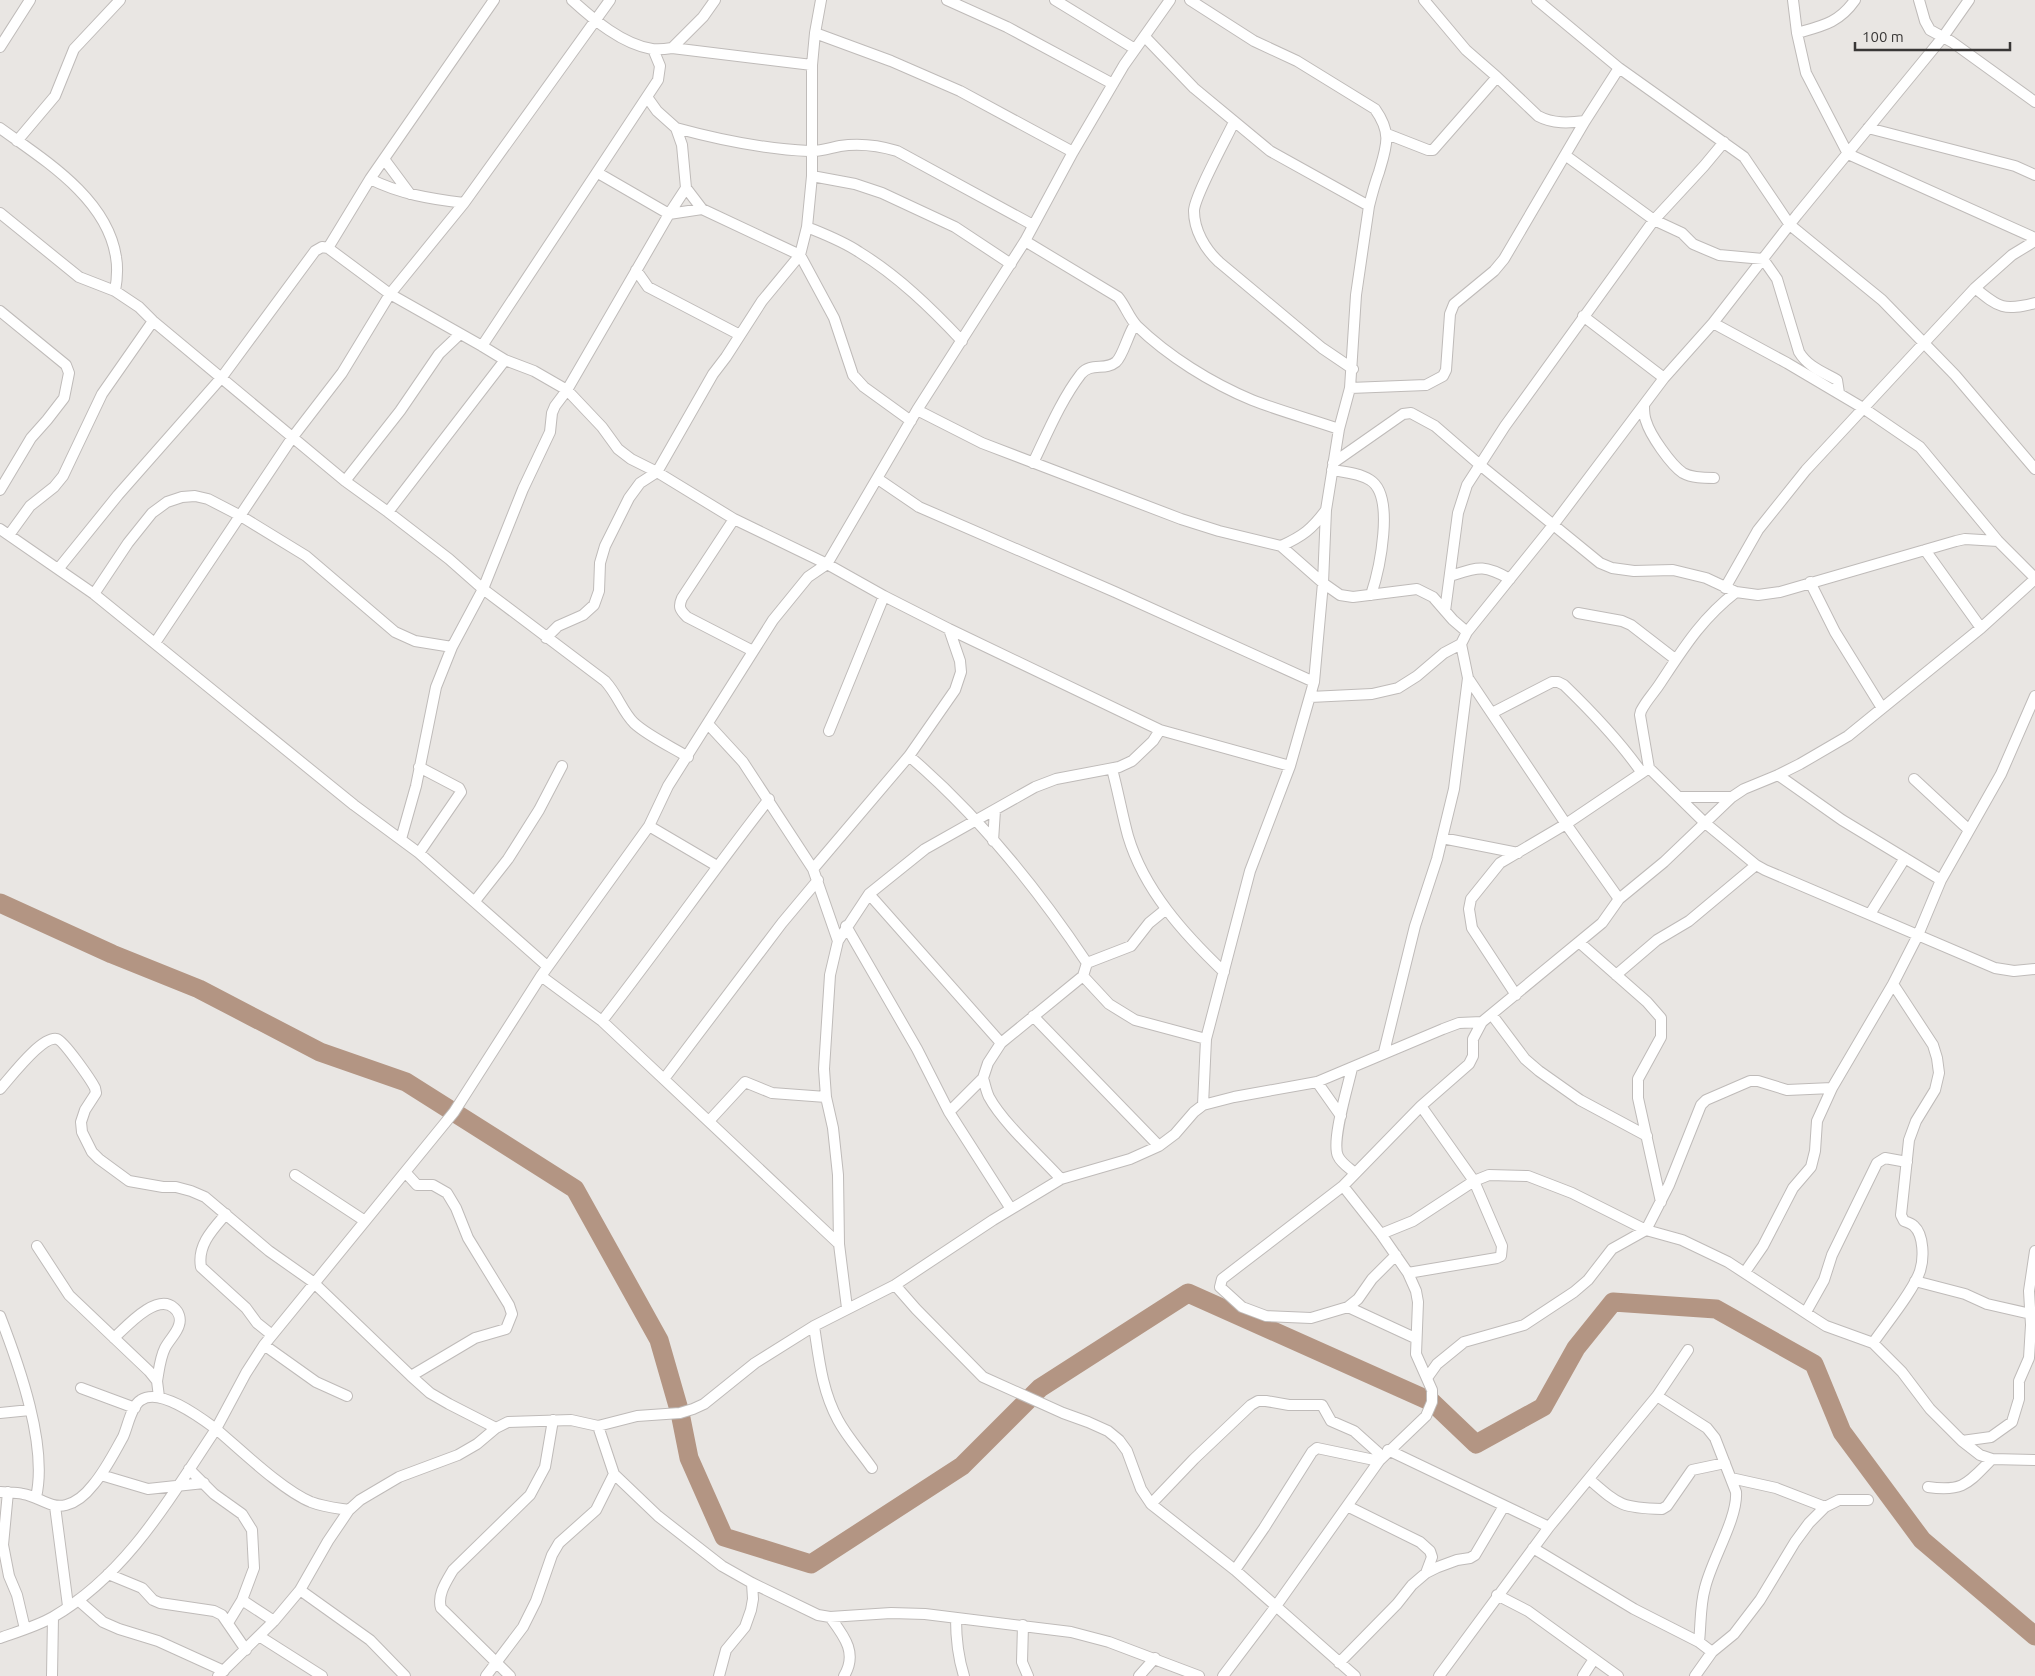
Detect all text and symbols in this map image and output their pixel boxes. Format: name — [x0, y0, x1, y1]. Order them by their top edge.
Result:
scale bar — [1855, 20, 2010, 52]
text: 100 m — [1862, 28, 1904, 45]

